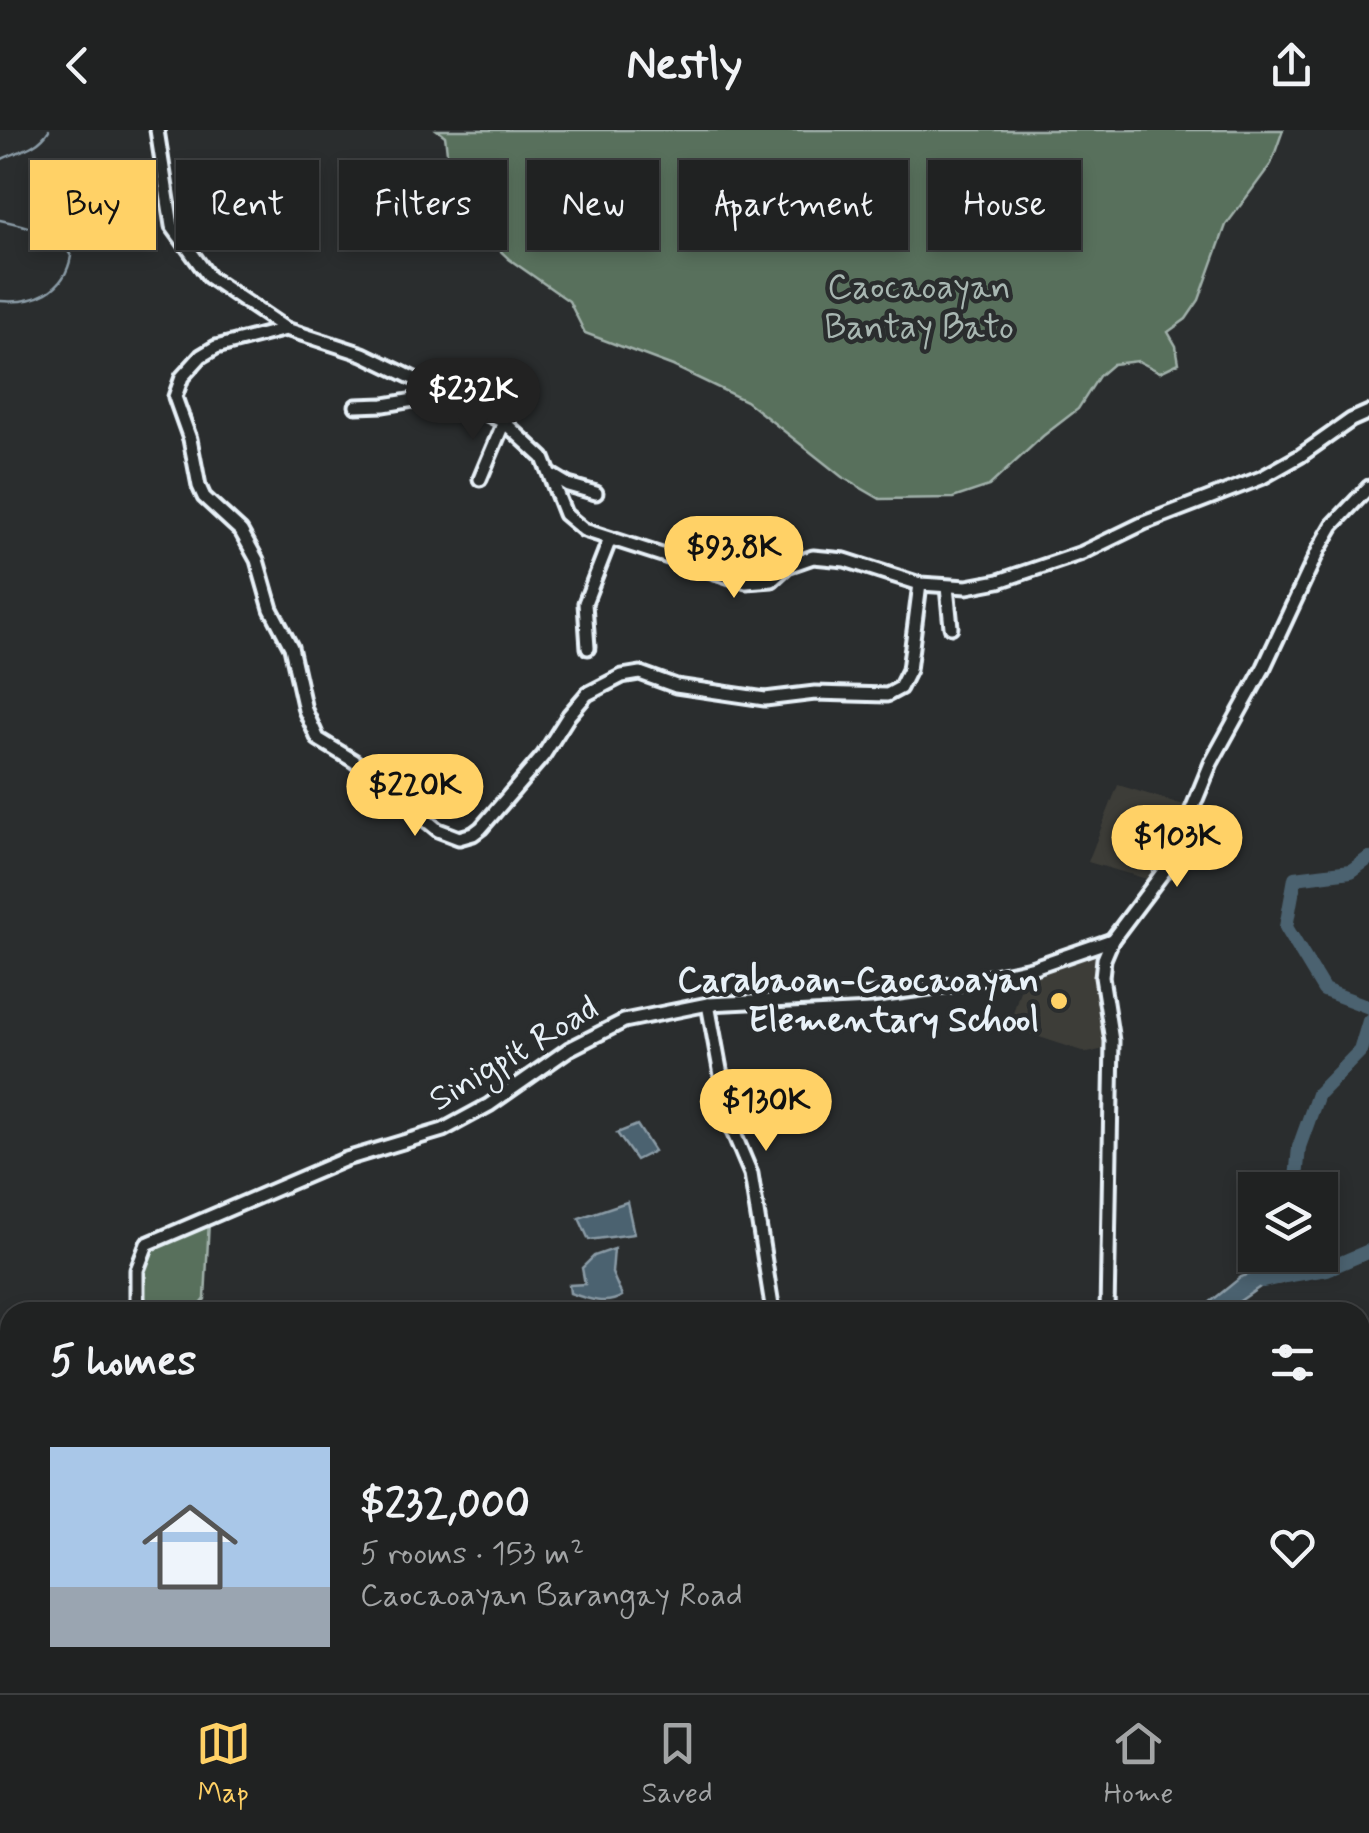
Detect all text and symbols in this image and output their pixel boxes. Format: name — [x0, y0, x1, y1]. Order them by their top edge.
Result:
text: Nestly — [626, 36, 743, 95]
icon: back — [50, 38, 105, 93]
icon: share — [1264, 38, 1319, 93]
chip: Buy — [30, 160, 156, 250]
chip: Rent — [176, 160, 319, 250]
chip: Filters — [339, 160, 507, 250]
chip: New — [527, 160, 659, 250]
chip: Apartment — [679, 160, 908, 250]
chip: House — [928, 160, 1081, 250]
park label: Caocaoayan Bantay Bato — [824, 265, 1014, 351]
pin: $232K — [403, 358, 543, 443]
text: $232K — [428, 369, 518, 411]
pin: $93.8K — [653, 516, 815, 601]
text: $93.8K — [686, 527, 782, 569]
pin: $220K — [345, 754, 485, 839]
text: $220K — [368, 765, 462, 807]
pin: $103K — [1107, 805, 1247, 890]
text: $103K — [1133, 816, 1221, 858]
place label: Carabaoan-Caocaoayan Elementary School — [677, 958, 1039, 1044]
street label: Sinigpit Road — [421, 985, 609, 1125]
marker: Carabaoan-Caocaoayan Elementary School — [1048, 990, 1070, 1012]
pin: $130K — [696, 1069, 836, 1154]
text: $130K — [722, 1080, 810, 1122]
map controls — [1238, 1172, 1338, 1272]
button: layers — [1238, 1172, 1338, 1272]
text: 5 homes — [50, 1335, 196, 1390]
icon: filters — [1265, 1335, 1320, 1390]
text: $232,000 — [360, 1478, 530, 1533]
icon: home — [130, 1487, 250, 1607]
icon: heart — [1265, 1520, 1320, 1575]
text: 5 rooms · 153 m² — [360, 1533, 584, 1575]
text: Caocaoayan Barangay Road — [360, 1575, 743, 1617]
tab: Map — [196, 1716, 251, 1813]
tab: Saved — [642, 1716, 713, 1813]
tab: Home — [1104, 1716, 1173, 1813]

